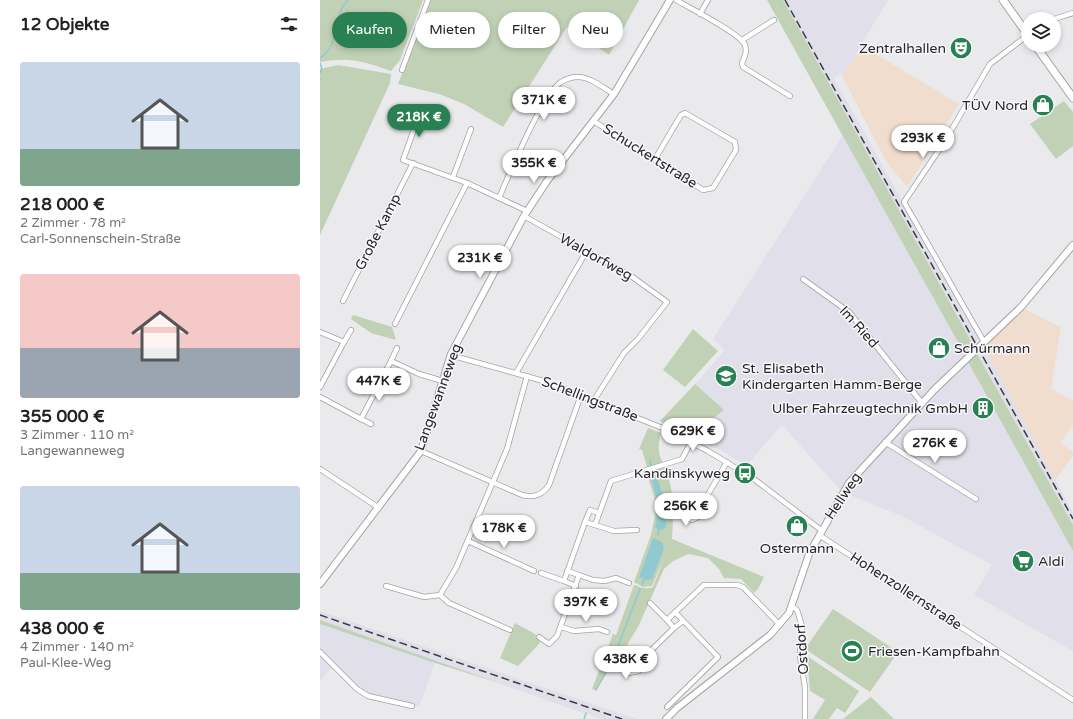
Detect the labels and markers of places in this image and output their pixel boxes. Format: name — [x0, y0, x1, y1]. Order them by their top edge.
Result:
theatre icon: Zentralhallen — [948, 35, 974, 61]
place label: Zentralhallen — [859, 40, 946, 57]
pin: 371K € — [511, 87, 577, 121]
shop icon: TÜV Nord — [1030, 92, 1056, 118]
place label: TÜV Nord — [962, 97, 1028, 114]
pin: 218K € — [386, 104, 452, 138]
pin: 293K € — [890, 125, 956, 159]
pin: 355K € — [501, 150, 567, 184]
pin: 231K € — [447, 245, 513, 279]
shop icon: Schürmann — [926, 335, 952, 361]
place label: Schürmann — [954, 340, 1030, 357]
place label: St. Elisabeth Kindergarten Hamm-Berge — [742, 360, 922, 393]
school or university icon: St. Elisabeth Kindergarten Hamm-Berge — [713, 363, 739, 389]
pin: 447K € — [346, 368, 412, 402]
building icon: Ulber Fahrzeugtechnik GmbH — [970, 395, 996, 421]
place label: Ulber Fahrzeugtechnik GmbH — [772, 400, 968, 417]
pin: 629K € — [660, 418, 726, 452]
pin: 276K € — [902, 430, 968, 464]
bus stop icon: Kandinskyweg — [732, 460, 758, 486]
place label: Kandinskyweg — [634, 465, 730, 482]
pin: 256K € — [653, 493, 719, 527]
shop icon: Ostermann — [784, 513, 810, 539]
pin: 178K € — [471, 515, 537, 549]
place label: Ostermann — [760, 540, 834, 557]
supermarket icon: Aldi — [1010, 548, 1036, 574]
place label: Aldi — [1038, 553, 1064, 570]
pin: 397K € — [553, 589, 619, 623]
sports icon: Friesen-Kampfbahn — [839, 638, 865, 664]
place label: Friesen-Kampfbahn — [868, 643, 1000, 660]
pin: 438K € — [593, 646, 659, 680]

